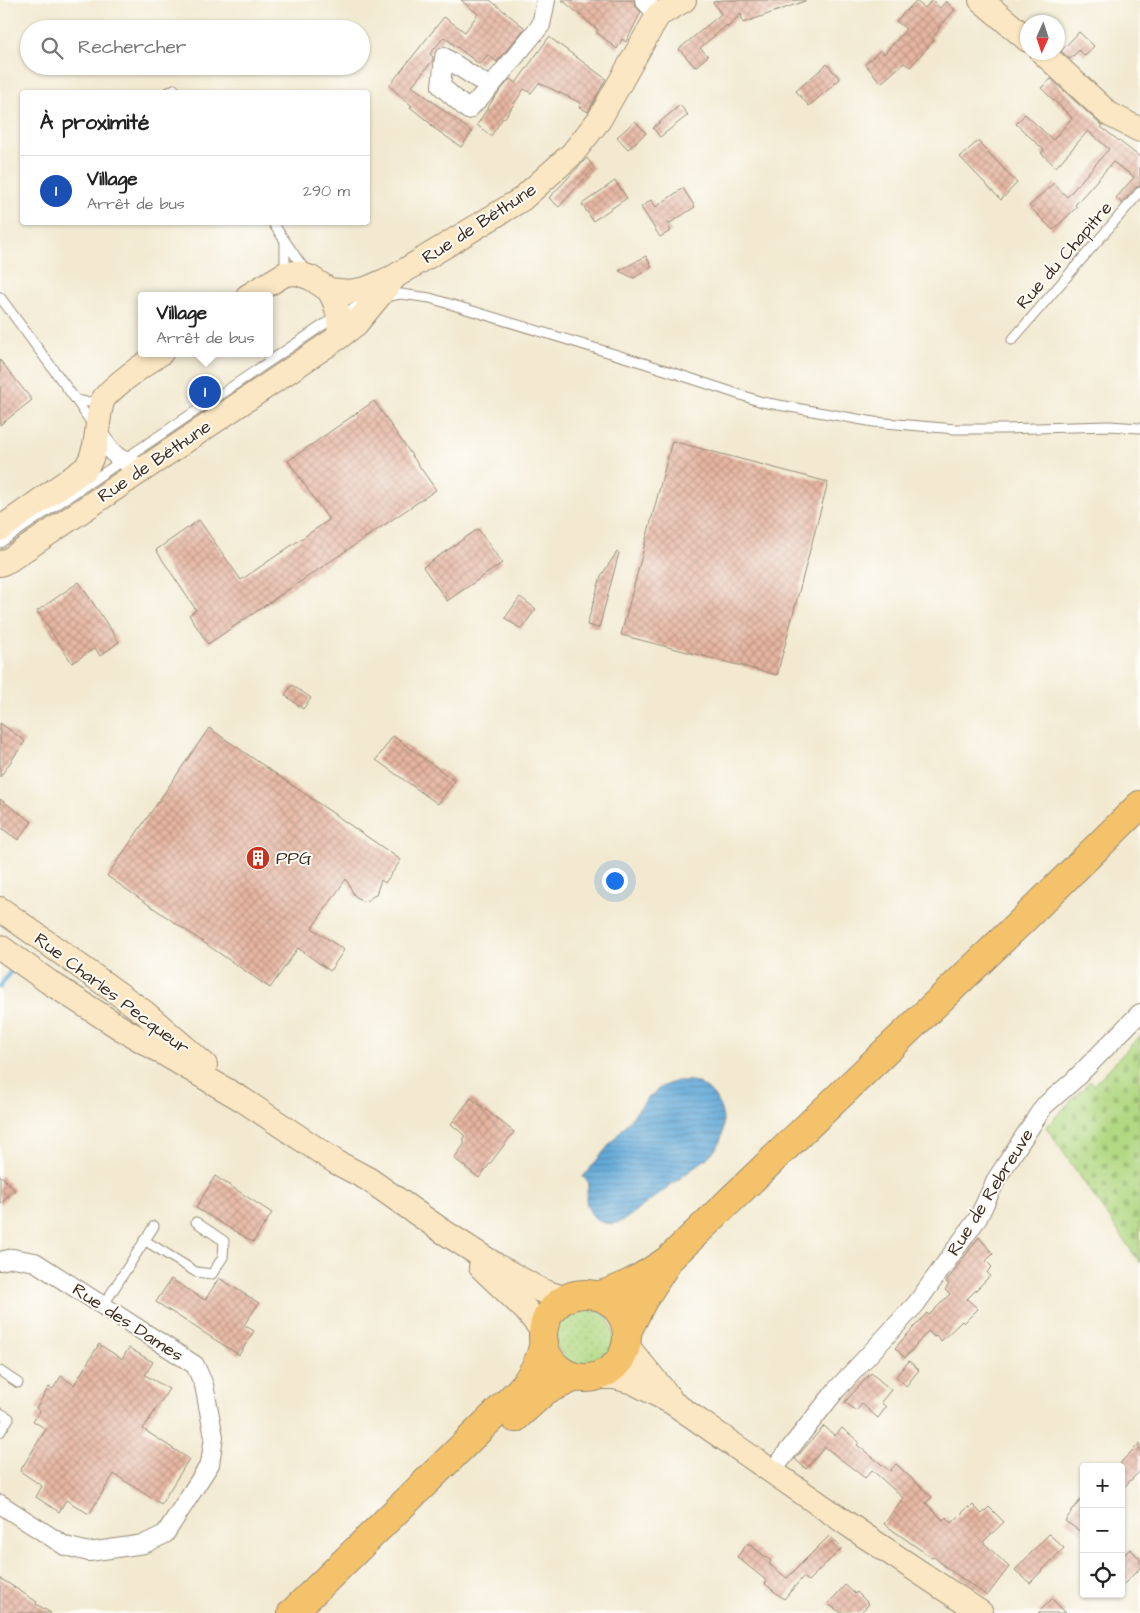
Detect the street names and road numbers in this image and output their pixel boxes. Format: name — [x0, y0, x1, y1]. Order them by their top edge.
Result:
street label: Rue de Béthune — [417, 177, 542, 270]
street label: Rue du Chapitre — [1011, 196, 1118, 314]
street label: Rue de Béthune — [93, 414, 216, 509]
street label: Rue Charles Pecqueur — [29, 927, 194, 1060]
street label: Rue de Rebreuve — [941, 1124, 1040, 1261]
street label: Rue des Dames — [67, 1277, 188, 1368]

